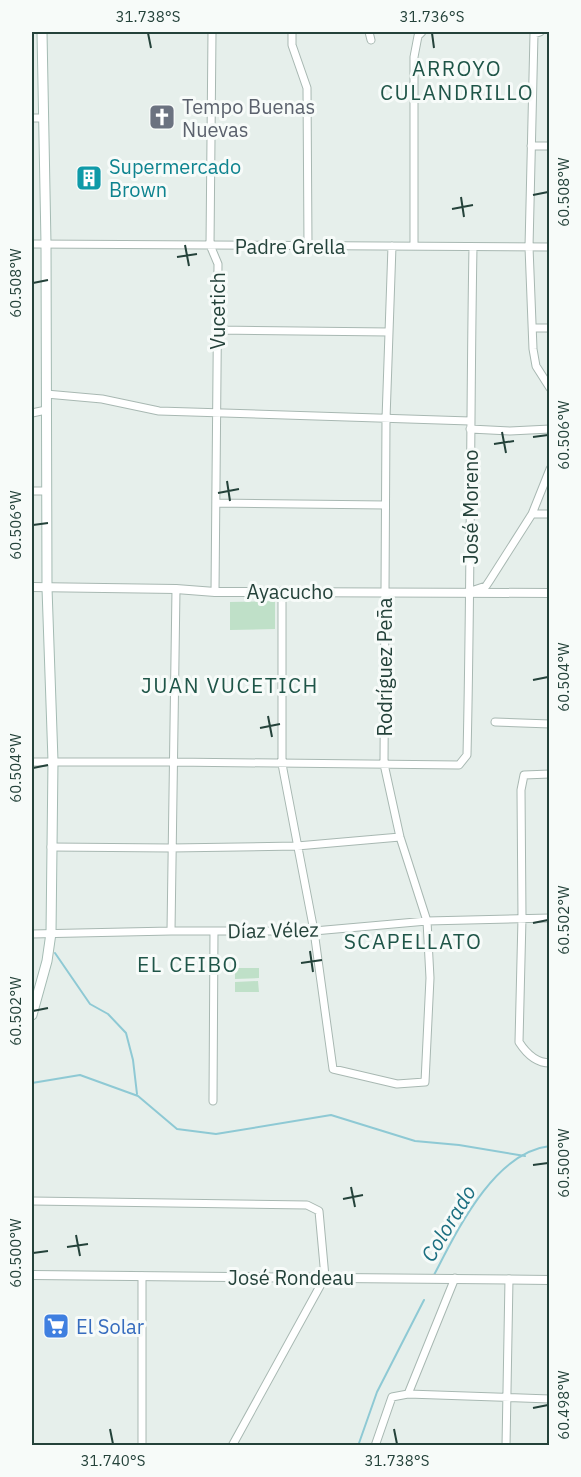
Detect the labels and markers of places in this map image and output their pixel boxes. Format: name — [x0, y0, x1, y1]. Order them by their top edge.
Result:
place label: Tempo Buenas Nuevas — [182, 93, 315, 143]
church icon: Tempo Buenas Nuevas — [147, 102, 177, 132]
place label: Supermercado Brown — [109, 153, 241, 203]
building icon: Supermercado Brown — [74, 163, 104, 193]
supermarket icon: El Solar — [41, 1311, 71, 1341]
place label: El Solar — [76, 1313, 144, 1340]

